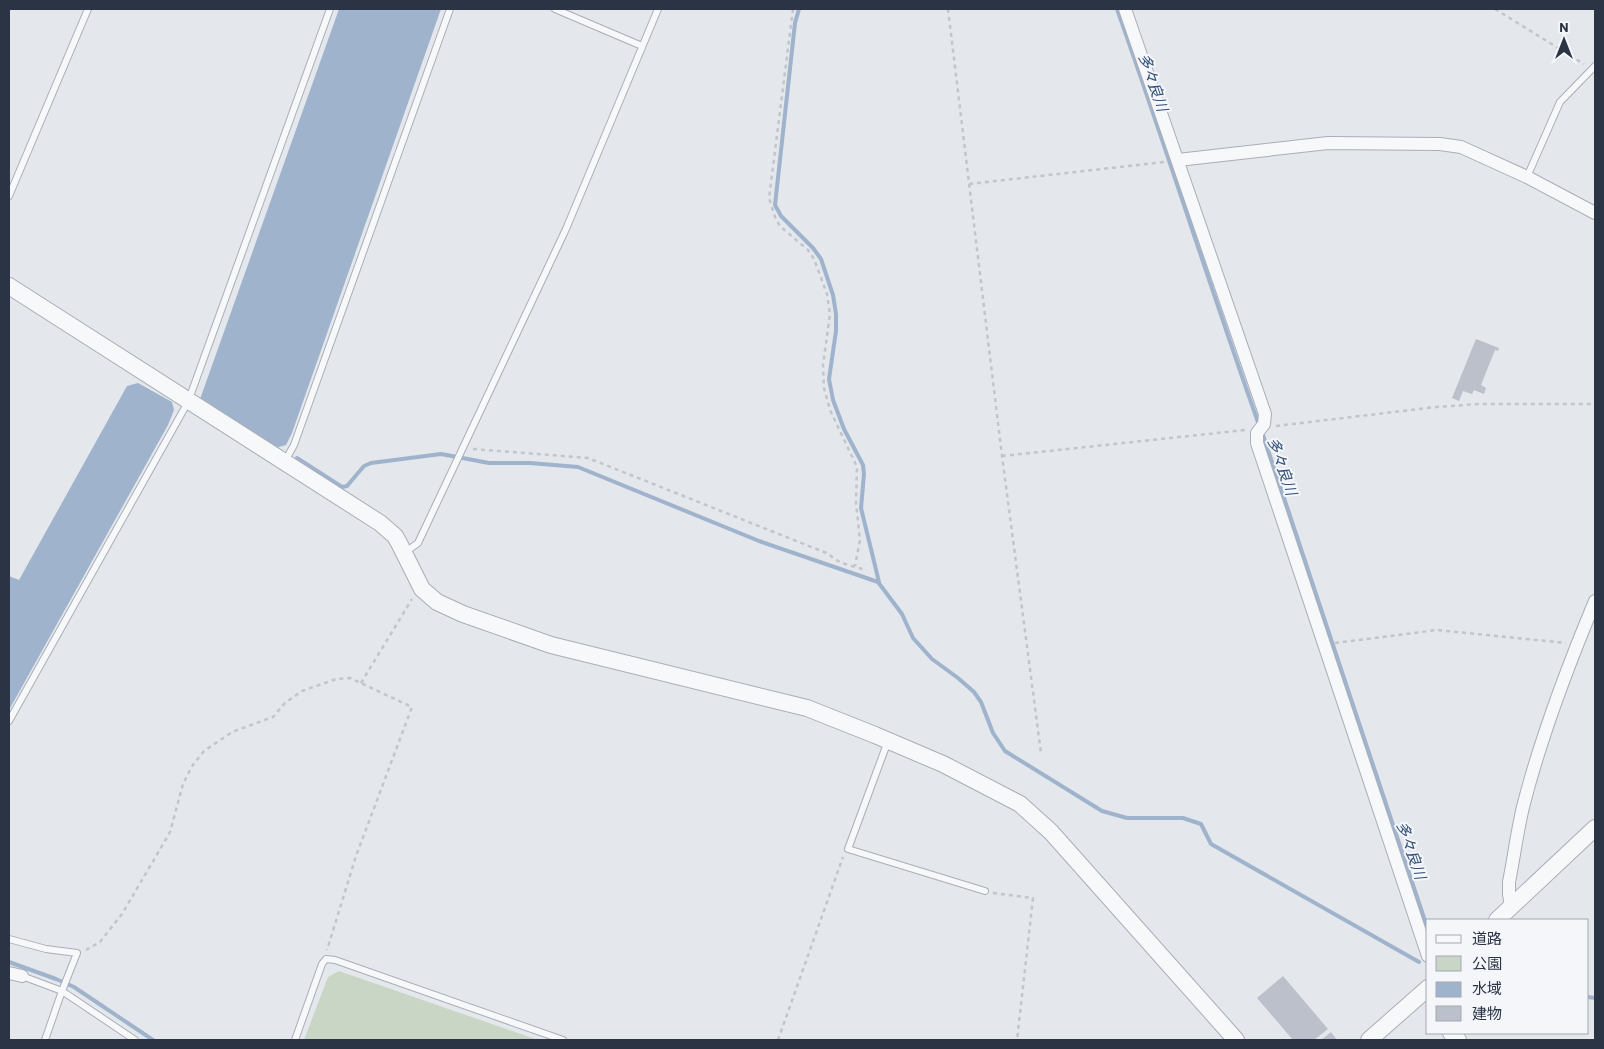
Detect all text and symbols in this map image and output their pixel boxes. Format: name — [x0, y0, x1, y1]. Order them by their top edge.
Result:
north arrow — [1539, 15, 1589, 65]
text: N — [1559, 18, 1569, 35]
water label: 多々良川 — [1136, 51, 1173, 115]
water label: 多々良川 — [1265, 435, 1302, 499]
water label: 多々良川 — [1394, 819, 1431, 883]
legend — [1426, 919, 1589, 1034]
text: 道路 — [1472, 929, 1502, 947]
text: 公園 — [1472, 954, 1502, 972]
text: 水域 — [1472, 979, 1502, 997]
text: 建物 — [1472, 1004, 1502, 1022]

